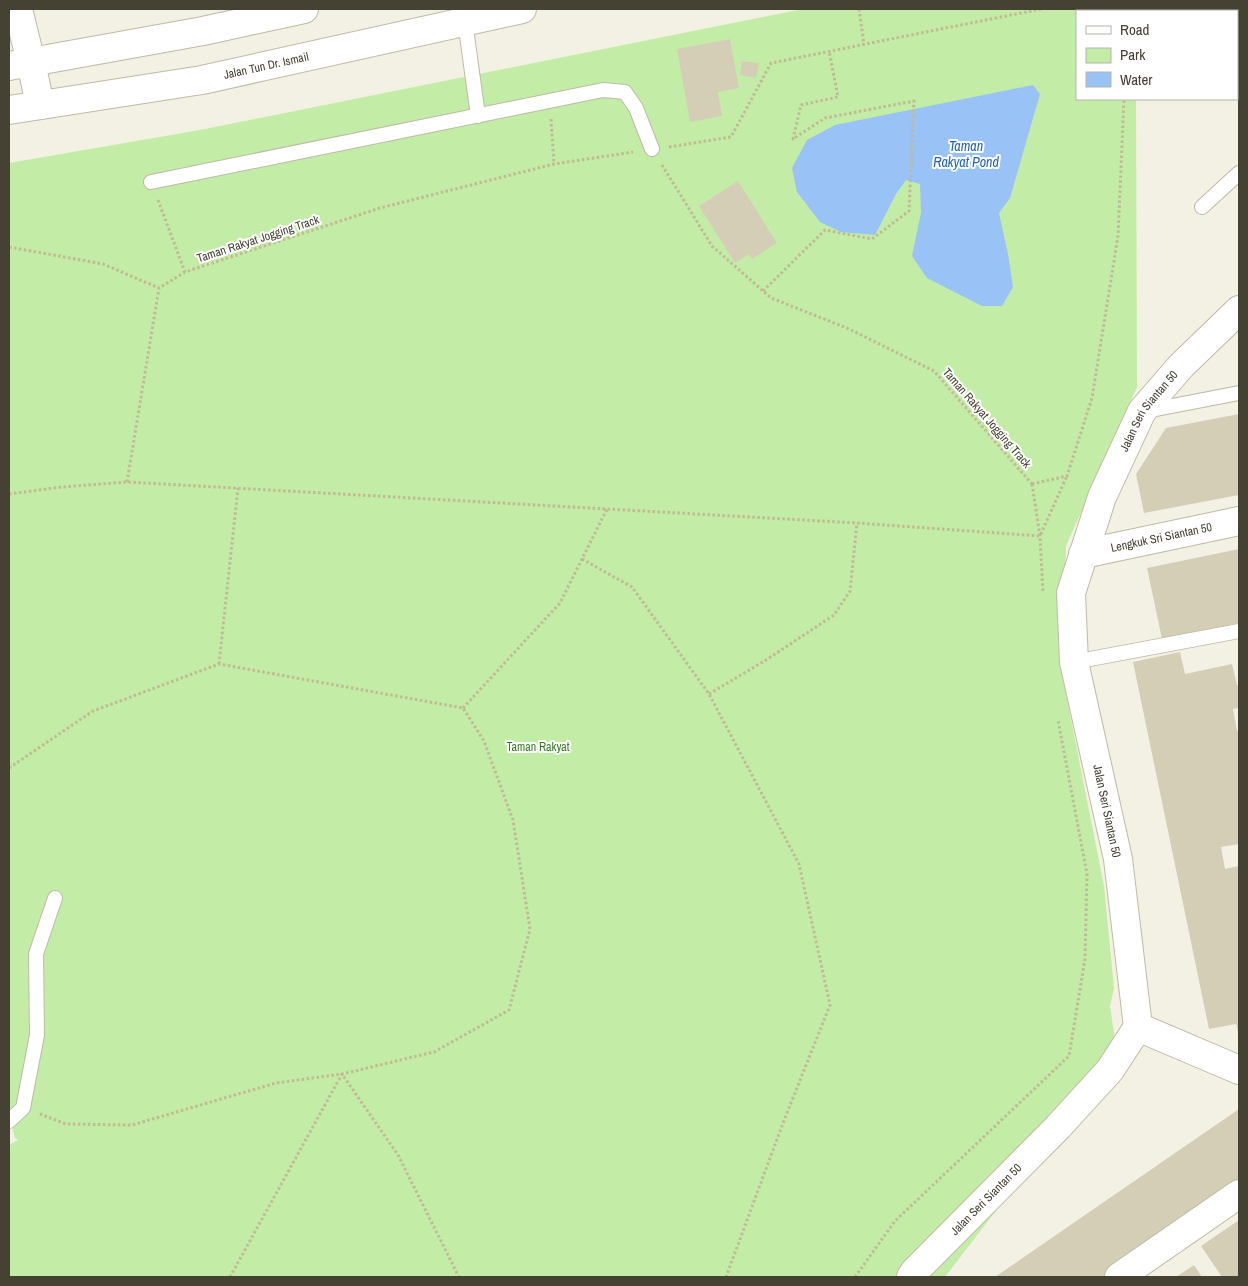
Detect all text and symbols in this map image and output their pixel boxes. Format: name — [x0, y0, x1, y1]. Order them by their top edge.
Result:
legend — [1076, 10, 1238, 100]
text: Road — [1120, 19, 1149, 40]
text: Park — [1120, 44, 1146, 65]
street label: Jalan Tun Dr. Ismail — [222, 49, 310, 83]
text: Water — [1120, 69, 1152, 90]
water label: Taman Rakyat Pond — [933, 137, 999, 171]
street label: Taman Rakyat Jogging Track — [195, 212, 321, 266]
street label: Taman Rakyat Jogging Track — [939, 365, 1035, 471]
street label: Jalan Seri Siantan 50 — [1116, 367, 1181, 454]
street label: Lengkuk Sri Siantan 50 — [1109, 519, 1213, 556]
park label: Taman Rakyat — [506, 739, 570, 755]
street label: Jalan Seri Siantan 50 — [1089, 763, 1125, 859]
street label: Jalan Seri Siantan 50 — [947, 1160, 1025, 1239]

